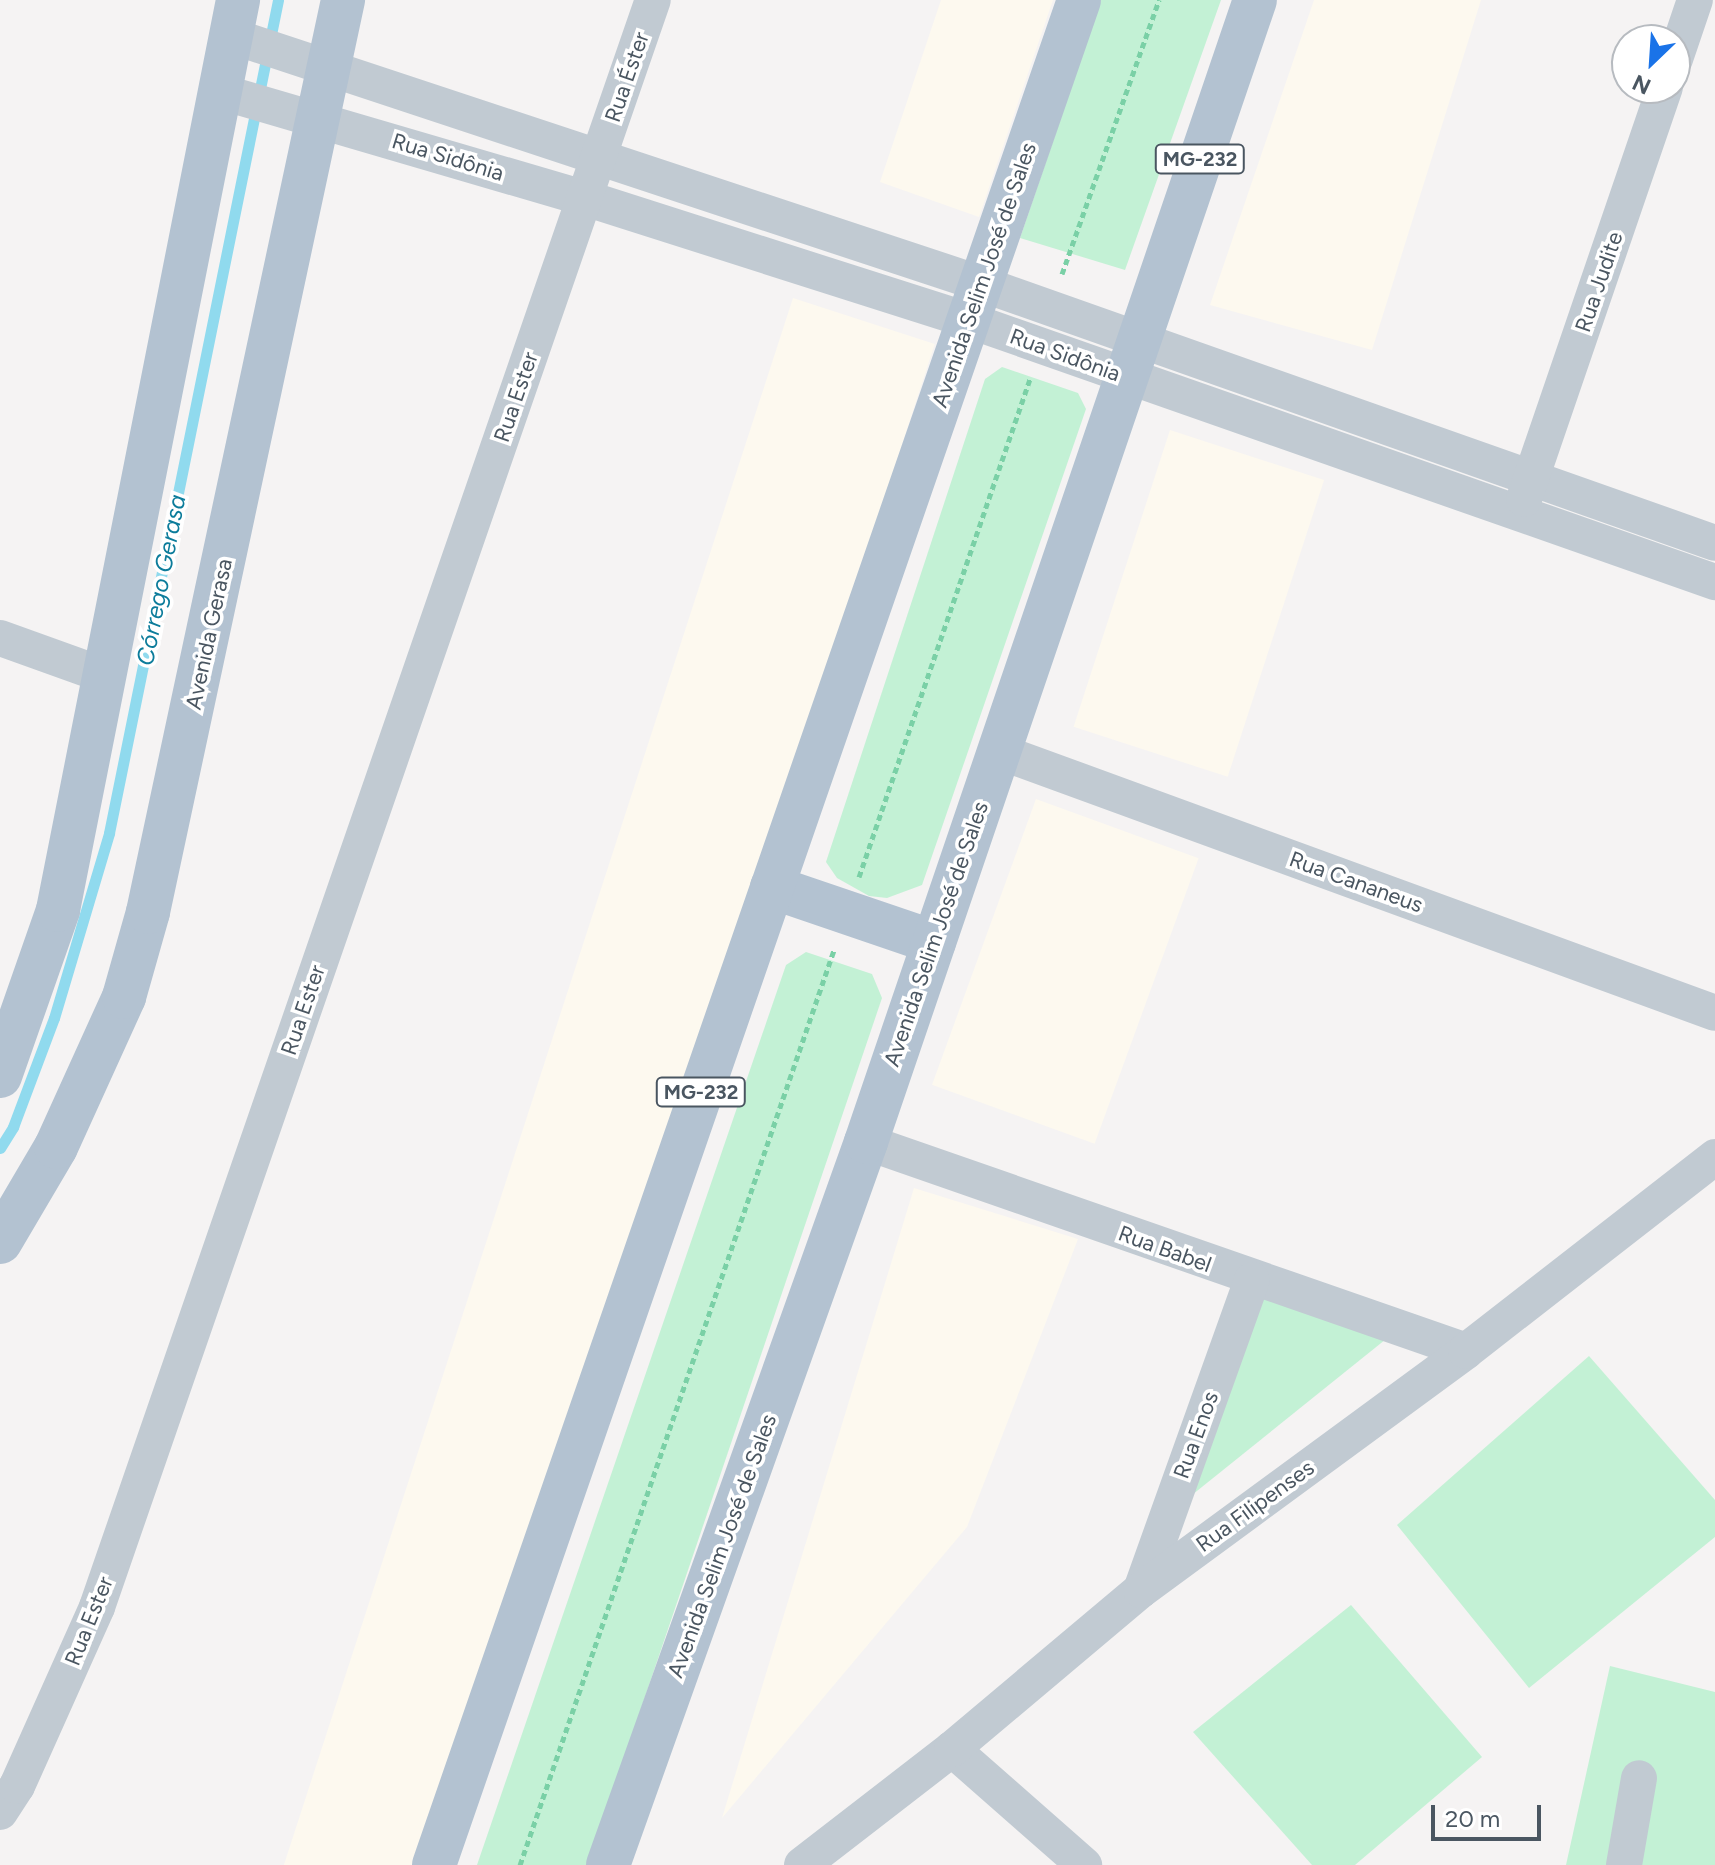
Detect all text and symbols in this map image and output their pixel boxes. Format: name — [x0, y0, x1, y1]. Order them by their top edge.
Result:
north arrow — [1611, 24, 1691, 104]
street label: Rua Éster — [599, 28, 655, 126]
text: N — [1628, 69, 1655, 100]
street label: Rua Sidônia — [389, 127, 507, 187]
street label: Avenida Selim José de Sales — [926, 139, 1042, 411]
road number: MG-232 — [1154, 143, 1246, 175]
street label: Rua Judite — [1569, 228, 1629, 336]
street label: Rua Sidônia — [1006, 323, 1124, 387]
street label: Rua Ester — [488, 348, 544, 446]
water label: Córrego Gerasa — [130, 492, 192, 668]
street label: Avenida Gerasa — [180, 556, 238, 712]
street label: Avenida Selim José de Sales — [878, 798, 994, 1070]
street label: Rua Cananeus — [1286, 846, 1426, 918]
street label: Rua Ester — [275, 961, 331, 1059]
road number: MG-232 — [655, 1076, 747, 1108]
street label: Rua Babel — [1115, 1220, 1215, 1278]
street label: Rua Enos — [1168, 1388, 1224, 1482]
street label: Avenida Selim José de Sales — [662, 1411, 782, 1681]
street label: Rua Filipenses — [1191, 1454, 1319, 1558]
street label: Rua Ester — [59, 1573, 119, 1669]
scale bar — [1435, 1789, 1545, 1839]
text: 20 m — [1445, 1804, 1500, 1833]

